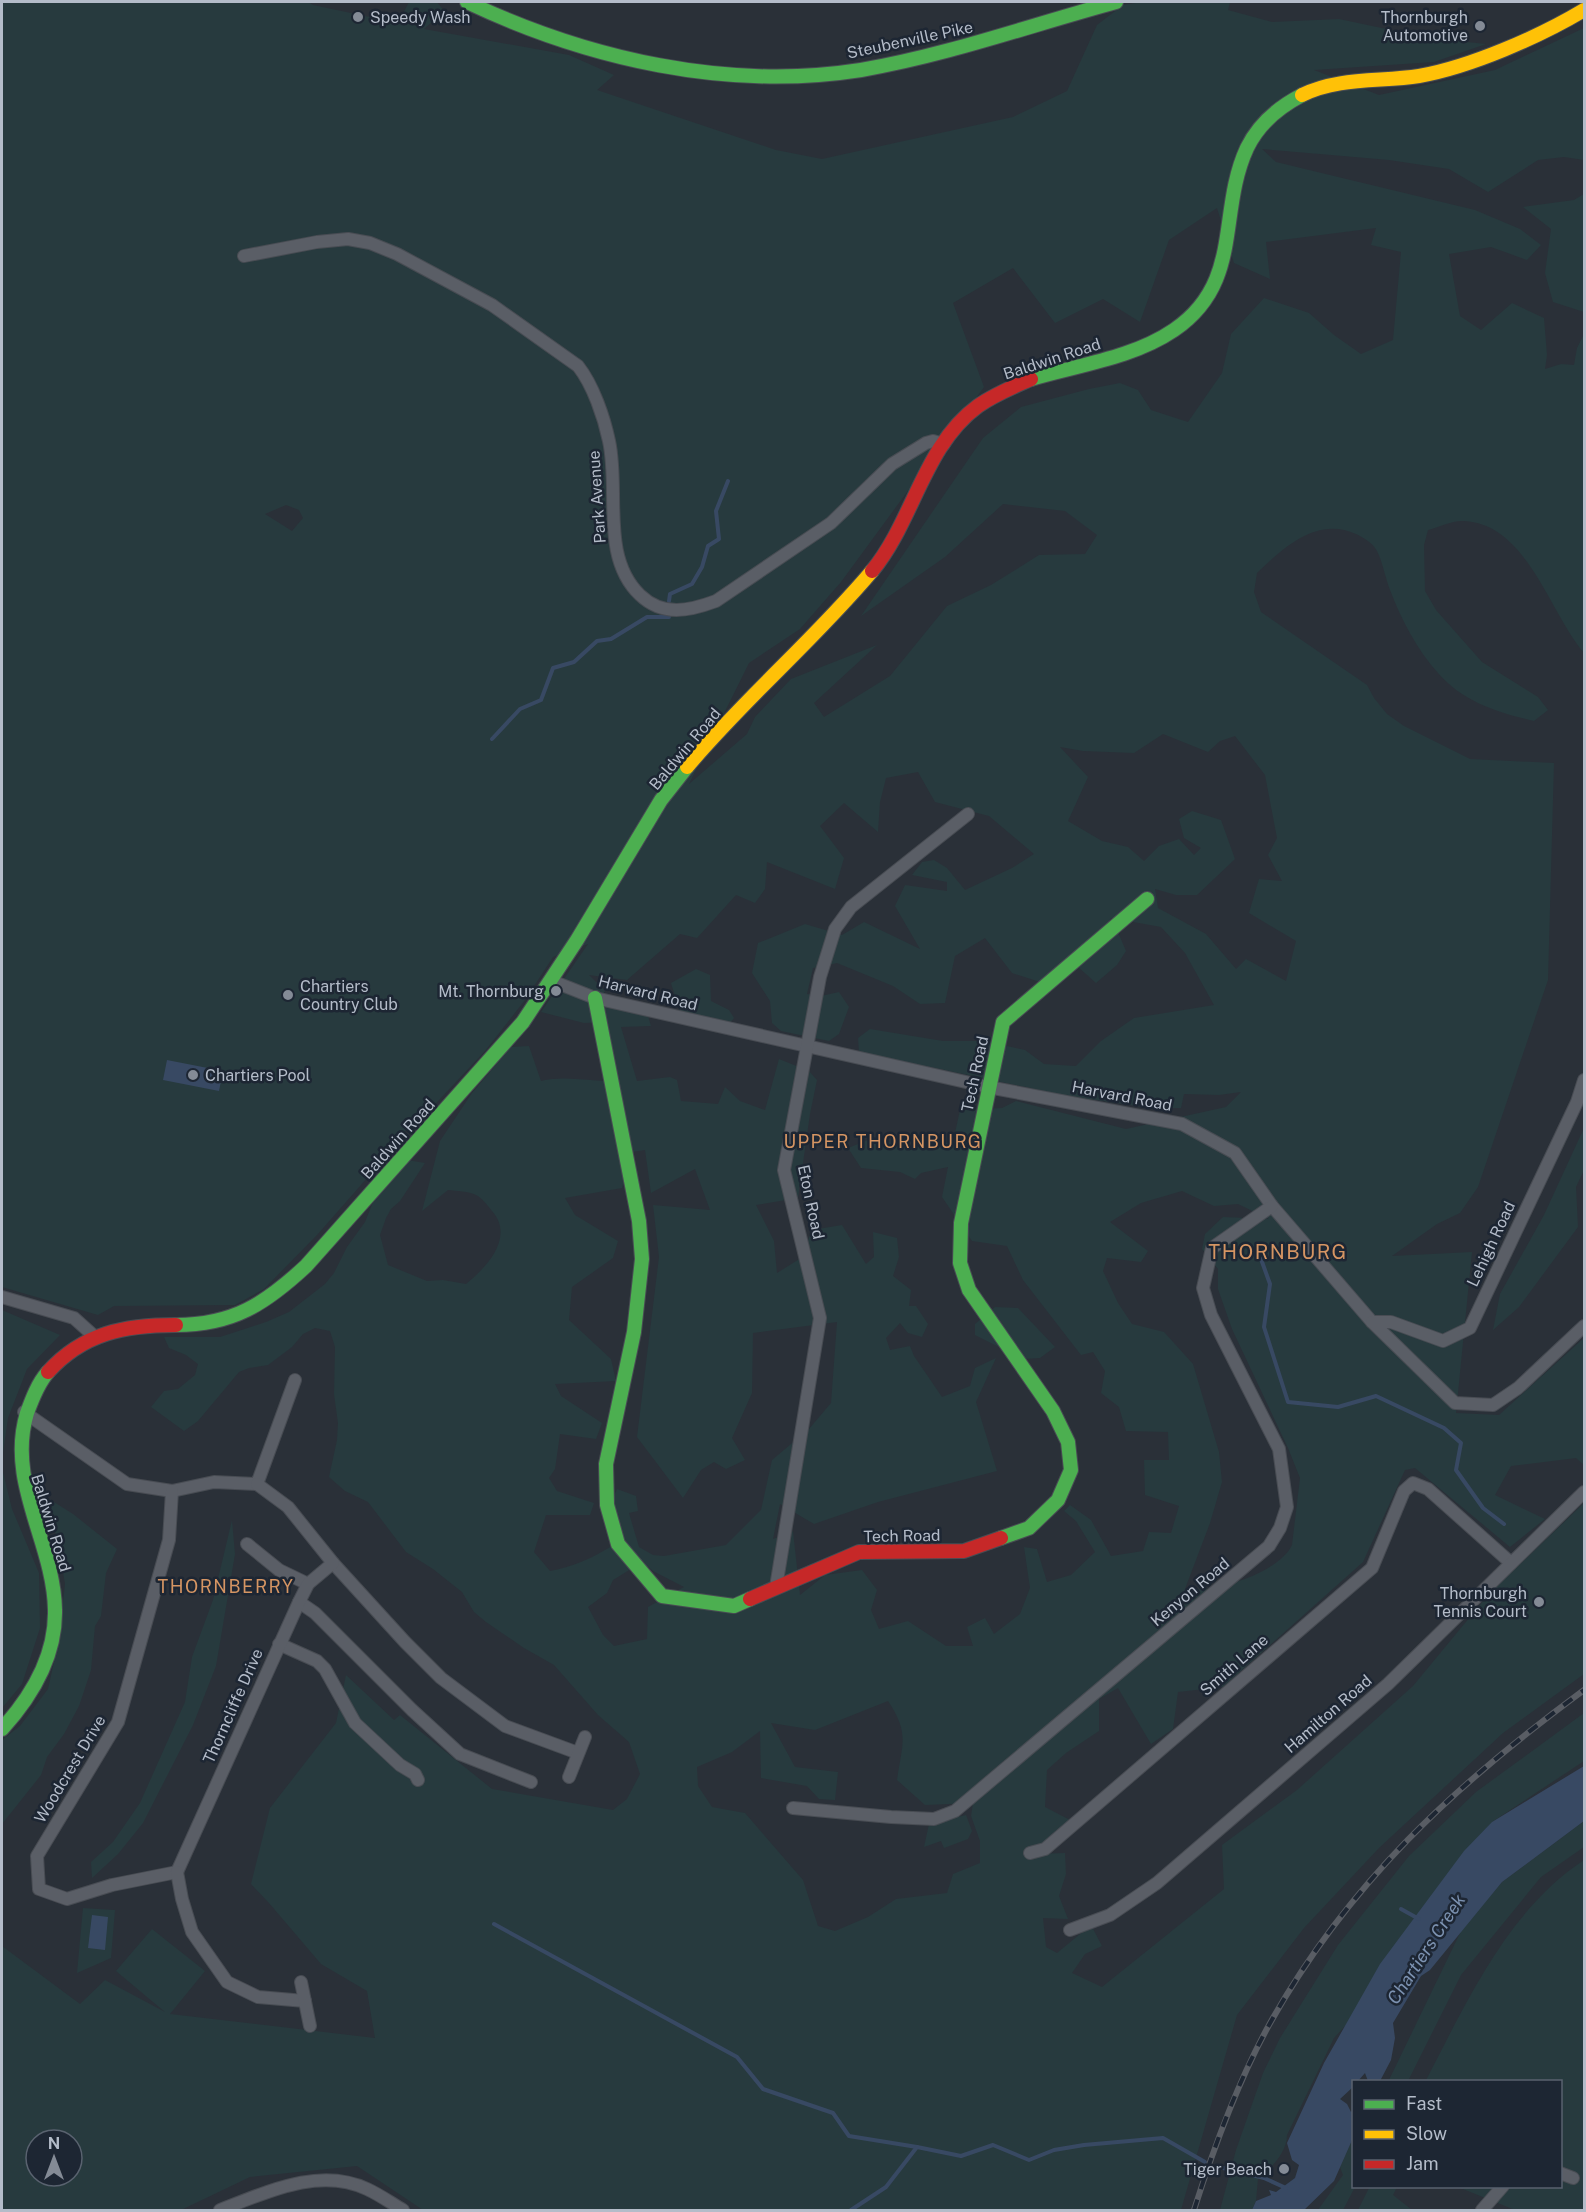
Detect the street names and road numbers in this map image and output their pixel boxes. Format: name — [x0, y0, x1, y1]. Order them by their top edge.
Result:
street label: Steubenville Pike — [845, 17, 975, 63]
street label: Baldwin Road — [1001, 334, 1103, 384]
street label: Park Avenue — [584, 450, 610, 544]
street label: Baldwin Road — [645, 704, 725, 794]
street label: Harvard Road — [596, 971, 700, 1015]
street label: Tech Road — [958, 1034, 992, 1114]
street label: Harvard Road — [1070, 1077, 1174, 1115]
street label: Baldwin Road — [357, 1095, 439, 1183]
street label: Eton Road — [794, 1163, 828, 1241]
street label: Lehigh Road — [1463, 1198, 1519, 1290]
street label: Baldwin Road — [27, 1472, 75, 1574]
street label: Tech Road — [863, 1526, 941, 1546]
street label: Kenyon Road — [1147, 1554, 1233, 1630]
street label: Smith Lane — [1196, 1630, 1272, 1700]
street label: Thorncliffe Drive — [199, 1646, 267, 1766]
street label: Hamilton Road — [1281, 1671, 1375, 1757]
street label: Woodcrest Drive — [30, 1712, 110, 1826]

